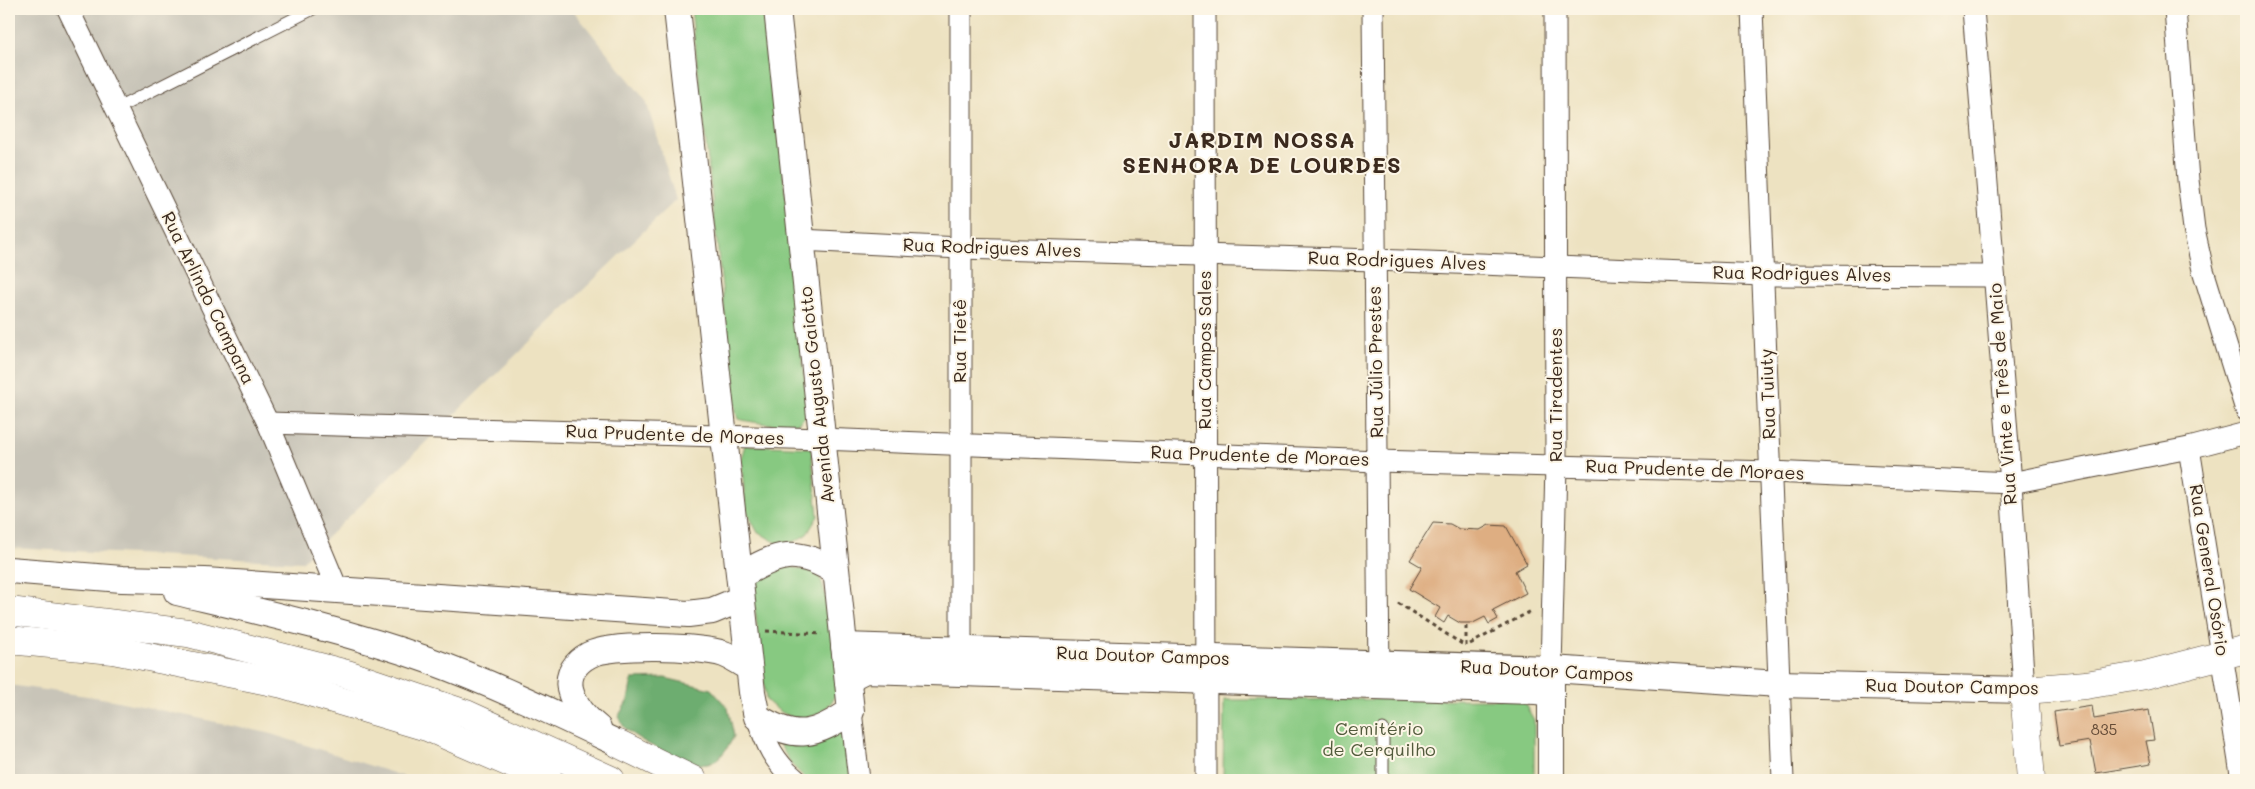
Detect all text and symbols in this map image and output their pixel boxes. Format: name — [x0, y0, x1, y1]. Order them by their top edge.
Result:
district label: JARDIM NOSSA SENHORA DE LOURDES — [1122, 125, 1402, 179]
street label: Rua Arlindo Campana — [157, 207, 261, 388]
street label: Rua Rodrigues Alves — [902, 232, 1082, 262]
street label: Rua Rodrigues Alves — [1307, 245, 1487, 275]
street label: Rua Rodrigues Alves — [1712, 259, 1892, 287]
street label: Rua Campos Sales — [1192, 271, 1216, 429]
street label: Rua Vinte e Três de Maio — [1982, 282, 2022, 506]
street label: Avenida Augusto Gaiotto — [793, 285, 839, 505]
street label: Rua Júlio Prestes — [1362, 286, 1388, 438]
street label: Rua Tietê — [947, 299, 971, 383]
street label: Rua Tiradentes — [1543, 328, 1567, 462]
street label: Rua Tuiuty — [1753, 348, 1781, 440]
street label: Rua Prudente de Moraes — [565, 418, 785, 450]
street label: Rua Prudente de Moraes — [1150, 439, 1370, 471]
street label: Rua Prudente de Moraes — [1585, 453, 1805, 485]
street label: Rua General Osório — [2185, 482, 2235, 658]
street label: Rua Doutor Campos — [1056, 640, 1230, 670]
street label: Rua Doutor Campos — [1460, 653, 1634, 687]
street label: Rua Doutor Campos — [1865, 672, 2039, 700]
park label: Cemitério de Cerquilho — [1322, 716, 1436, 761]
house number: 835 — [2091, 719, 2117, 739]

